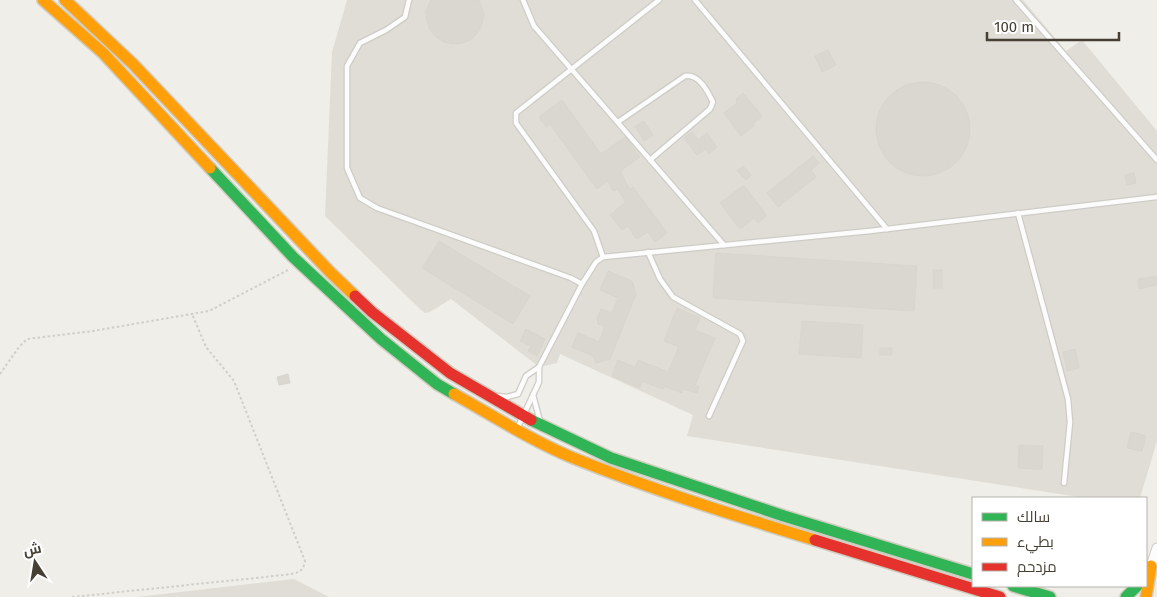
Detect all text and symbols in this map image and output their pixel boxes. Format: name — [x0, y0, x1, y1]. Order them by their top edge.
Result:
scale bar — [987, 10, 1120, 42]
text: 100 m — [994, 18, 1034, 36]
legend — [972, 497, 1147, 587]
text: سالك — [1017, 508, 1050, 526]
text: بطيء — [1017, 533, 1054, 554]
north arrow — [10, 537, 60, 587]
text: ش — [22, 540, 43, 560]
text: مزدحم — [1017, 558, 1057, 577]

